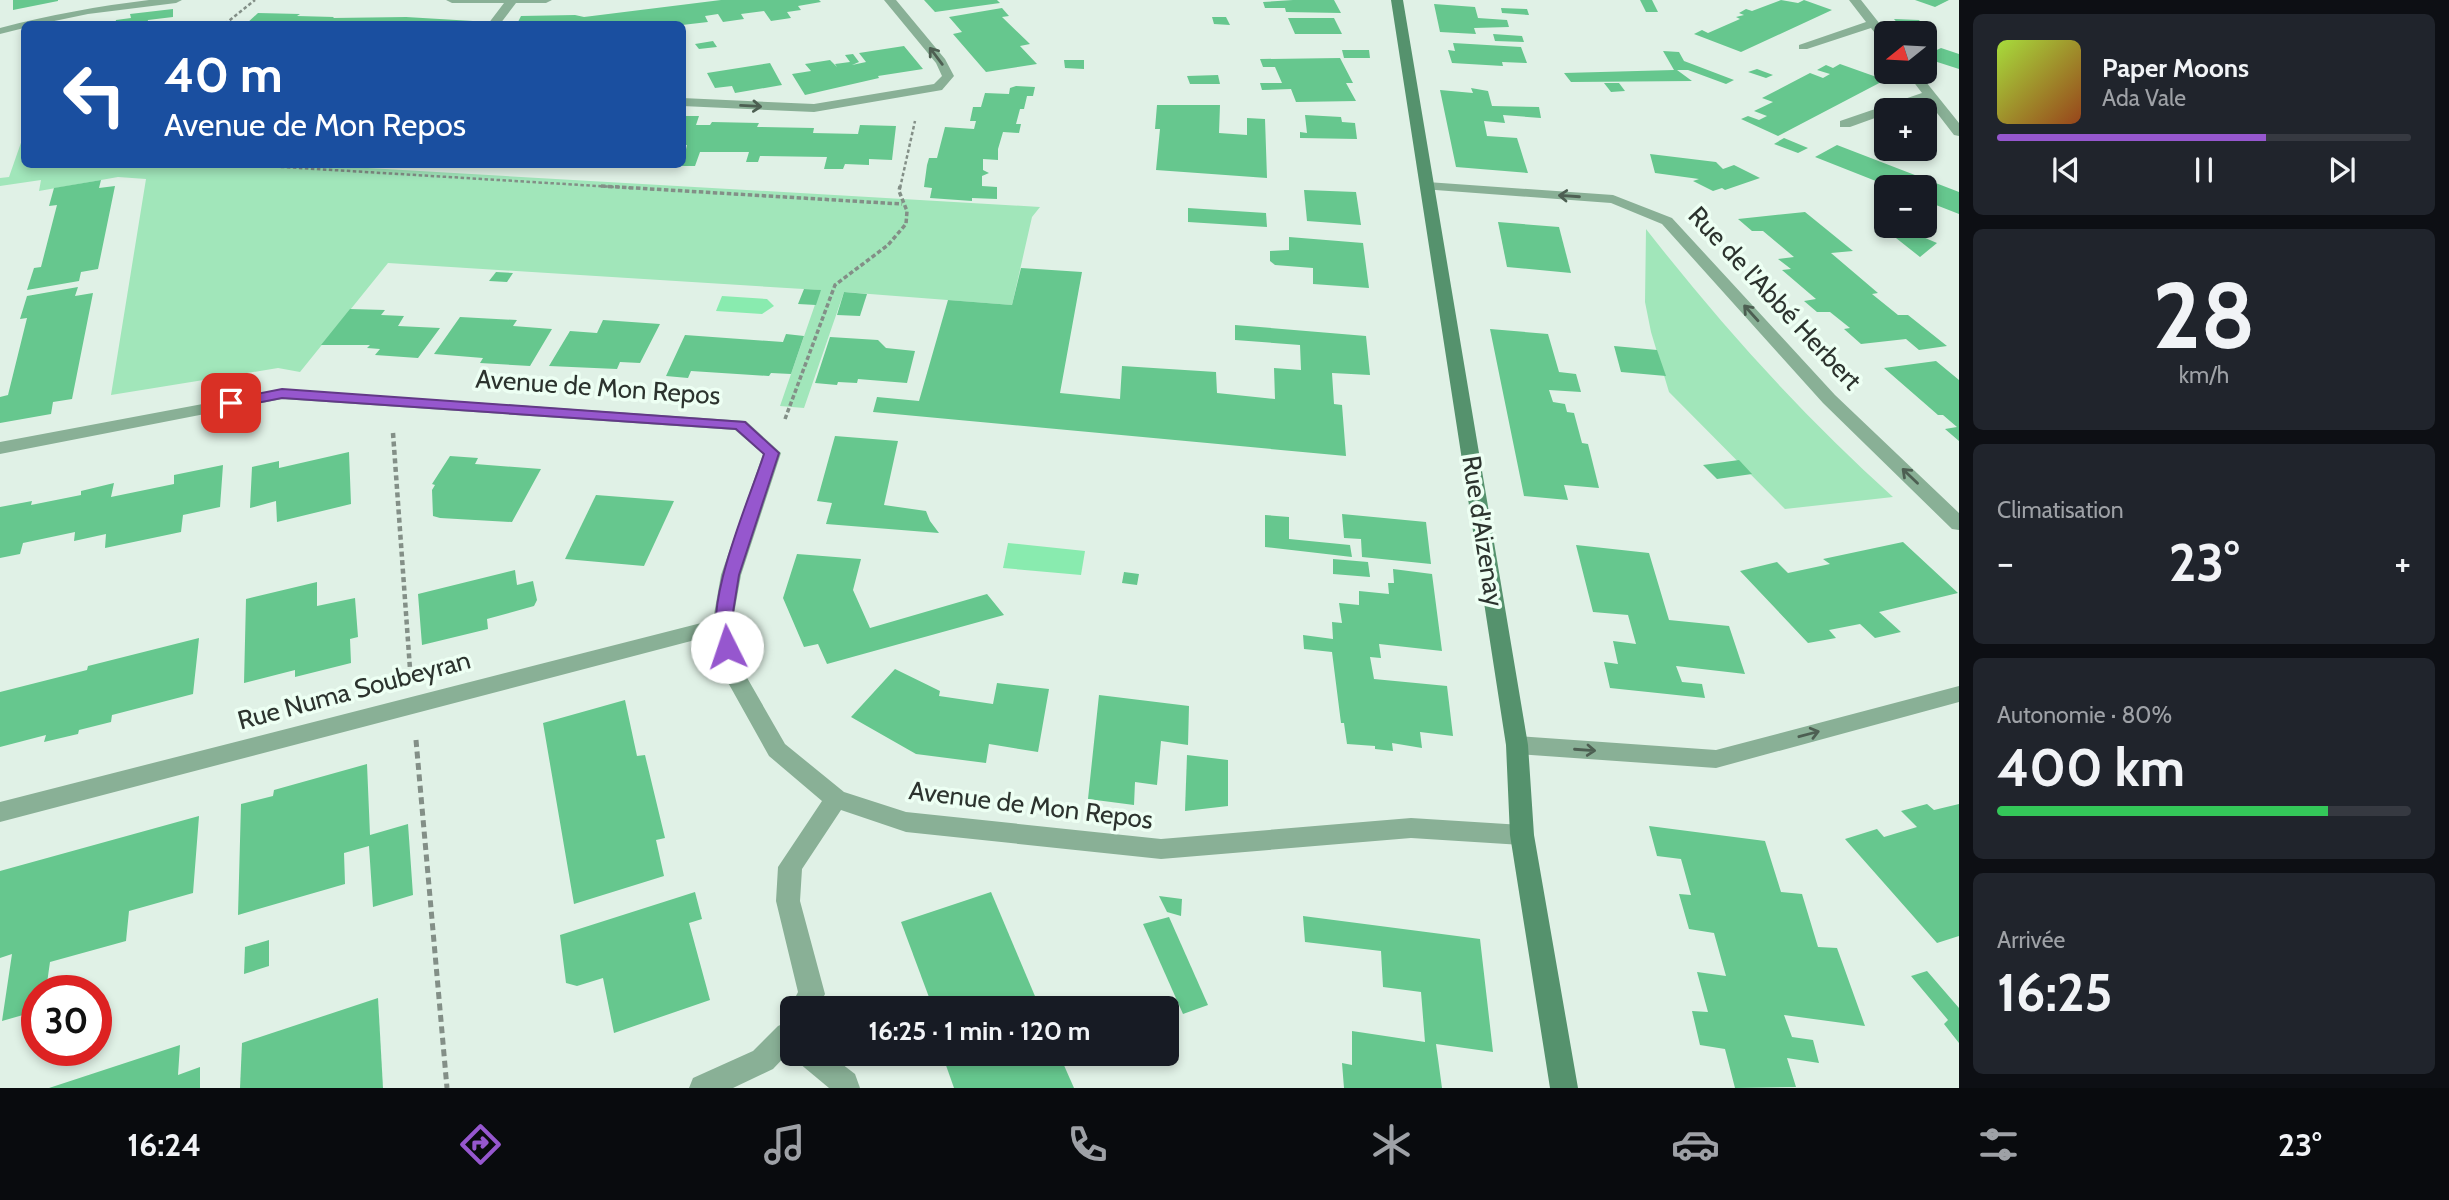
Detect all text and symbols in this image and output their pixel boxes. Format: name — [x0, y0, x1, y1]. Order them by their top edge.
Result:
north arrow — [1874, 21, 1937, 84]
map controls — [1874, 21, 1937, 238]
text: 40 m — [164, 45, 283, 104]
one-way arrow — [928, 47, 943, 66]
icon: left — [49, 49, 140, 140]
text: Paper Moons — [2102, 52, 2249, 84]
text: Ada Vale — [2102, 84, 2186, 112]
button: + — [1874, 98, 1937, 161]
one-way arrow — [739, 100, 761, 113]
text: Avenue de Mon Repos — [164, 105, 466, 144]
icon: previous — [2047, 151, 2085, 189]
icon: pause — [2185, 151, 2223, 189]
icon: next — [2323, 151, 2361, 189]
button: − — [1874, 175, 1937, 238]
one-way arrow — [1558, 189, 1581, 202]
street label: Rue de l'Abbé Herbert — [1682, 200, 1868, 397]
text: 28 — [2152, 260, 2256, 371]
one-way arrow — [1743, 305, 1760, 322]
text: km/h — [2179, 361, 2229, 389]
street label: Avenue de Mon Repos — [474, 362, 722, 412]
pin — [201, 373, 261, 433]
icon: arrive — [212, 384, 250, 422]
street label: Rue d'Aizenay — [1455, 453, 1511, 609]
one-way arrow — [1902, 468, 1919, 485]
text: Climatisation — [1997, 496, 2124, 524]
text: 23° — [2169, 531, 2239, 594]
text: − — [1997, 539, 2014, 586]
text: + — [2394, 539, 2411, 586]
position arrow — [690, 610, 764, 684]
street label: Rue Numa Soubeyran — [234, 644, 474, 736]
text: Autonomie · 80% — [1997, 701, 2172, 729]
one-way arrow — [1798, 726, 1820, 739]
text: 400 km — [1997, 736, 2185, 799]
one-way arrow — [1574, 744, 1596, 757]
street label: Avenue de Mon Repos — [907, 774, 1155, 836]
text: Arrivée — [1997, 926, 2065, 954]
text: 16:25 — [1997, 961, 2112, 1024]
speed limit sign: 30 — [21, 975, 112, 1066]
text: 16:25 · 1 min · 120 m — [869, 1015, 1090, 1047]
icon: directions — [456, 1120, 505, 1169]
icon: music — [760, 1120, 809, 1169]
icon: phone — [1063, 1120, 1112, 1169]
icon: climate — [1367, 1120, 1416, 1169]
icon: car — [1671, 1120, 1720, 1169]
icon: filters — [1974, 1120, 2023, 1169]
text: 16:24 — [127, 1125, 201, 1164]
text: 23° — [2278, 1125, 2322, 1164]

